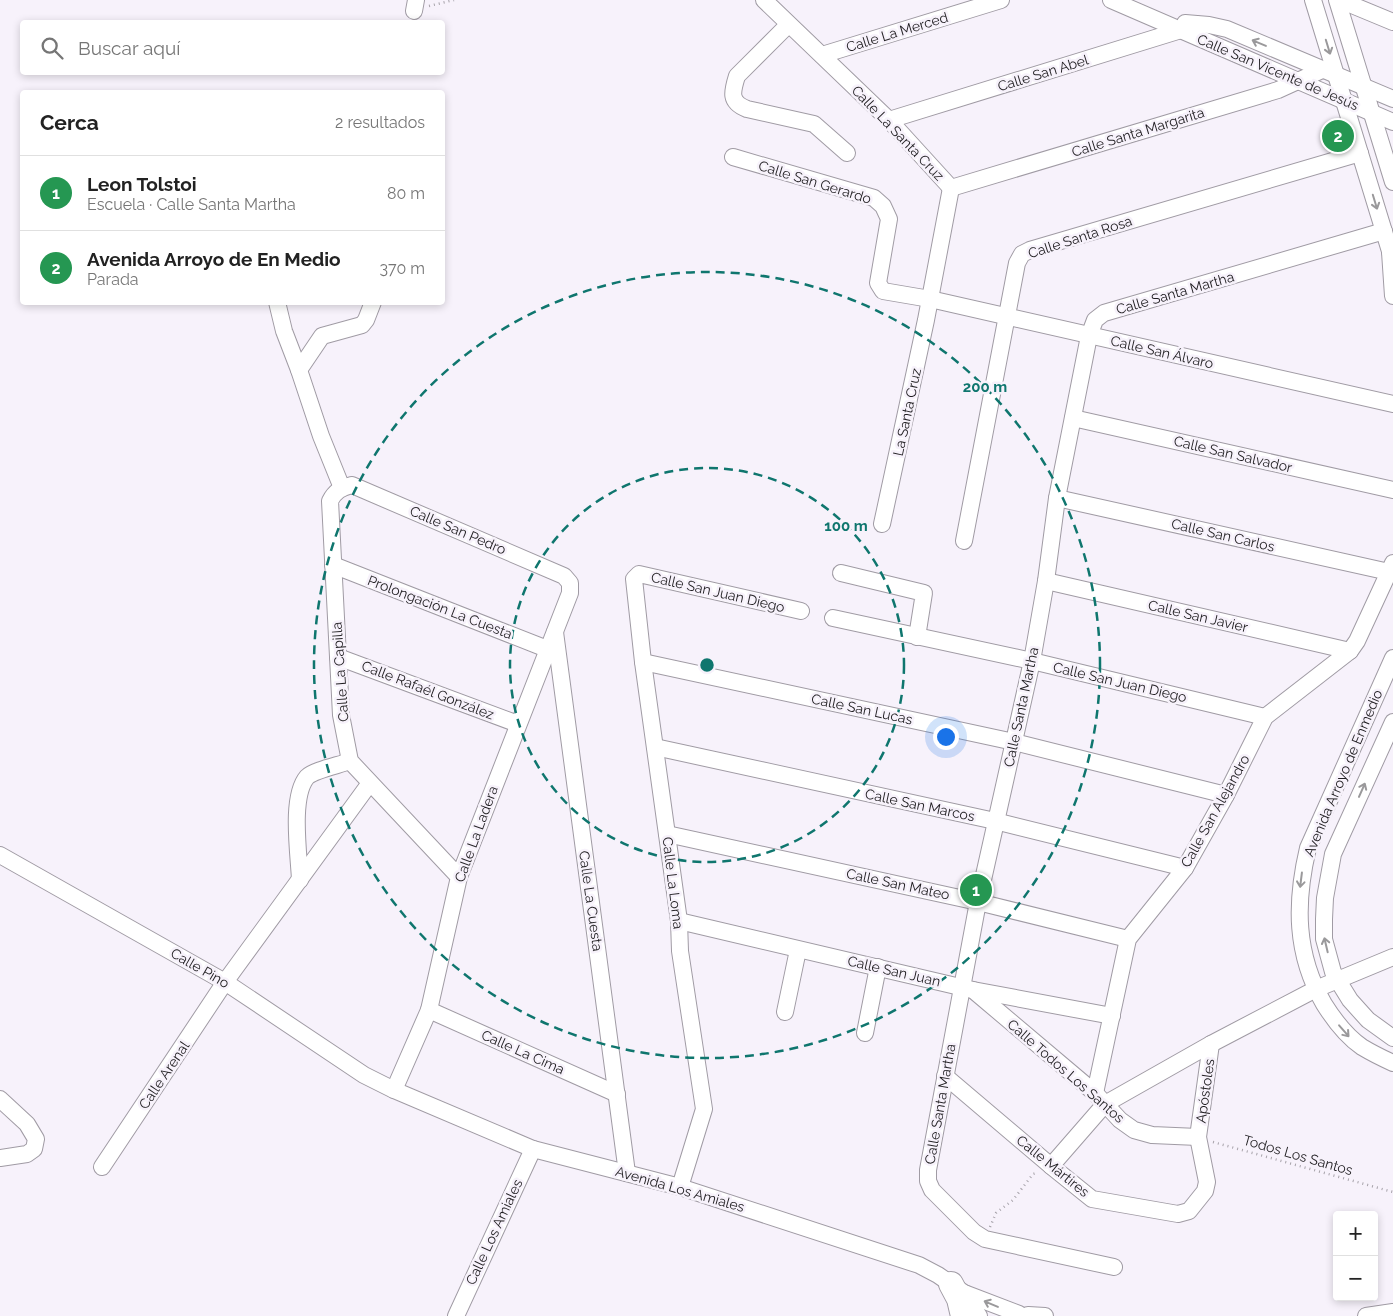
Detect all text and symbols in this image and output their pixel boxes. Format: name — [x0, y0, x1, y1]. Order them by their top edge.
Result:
street label: Calle La Merced — [844, 9, 950, 55]
search box — [20, 20, 445, 75]
street label: Calle San Vicente de Jesús — [1195, 31, 1361, 113]
icon: search — [38, 34, 66, 62]
text: Buscar aquí — [78, 37, 180, 59]
one-way arrow — [1252, 37, 1267, 47]
one-way arrow — [1323, 38, 1333, 54]
street label: Calle San Abel — [996, 52, 1091, 94]
street label: Calle La Santa Cruz — [849, 82, 948, 184]
street label: Calle Santa Margarita — [1070, 104, 1206, 160]
text: Cerca — [40, 110, 99, 135]
text: 2 resultados — [335, 113, 425, 132]
pin: 2 — [1322, 117, 1354, 155]
street label: Calle San Gerardo — [757, 157, 873, 207]
text: Leon Tolstoi — [87, 173, 197, 195]
text: 1 — [52, 184, 60, 203]
text: 80 m — [387, 184, 425, 203]
one-way arrow — [1371, 194, 1380, 209]
text: Escuela · Calle Santa Martha — [87, 195, 296, 214]
street label: Calle Santa Rosa — [1026, 213, 1134, 261]
text: Avenida Arroyo de En Medio — [87, 248, 341, 270]
text: 2 — [51, 259, 61, 278]
text: 370 m — [379, 259, 425, 278]
street label: Calle Santa Martha — [1114, 268, 1236, 318]
text: Parada — [87, 270, 139, 289]
street label: Calle San Álvaro — [1109, 331, 1215, 372]
street label: La Santa Cruz — [890, 367, 924, 457]
text: 200 m — [963, 378, 1007, 396]
street label: Calle San Salvador — [1172, 433, 1294, 475]
street label: Calle San Pedro — [407, 503, 509, 557]
street label: Calle San Carlos — [1170, 515, 1276, 555]
text: 100 m — [824, 517, 868, 535]
street label: Calle San Juan Diego — [650, 569, 786, 615]
street label: Prolongación La Cuesta — [365, 572, 515, 642]
street label: Calle San Javier — [1147, 597, 1249, 635]
street label: Calle La Capilla — [329, 621, 351, 723]
street label: Calle Santa Martha — [1000, 646, 1042, 768]
centre of rings — [698, 656, 716, 674]
street label: Calle Rafaél González — [360, 657, 497, 723]
street label: Calle San Juan Diego — [1052, 659, 1188, 705]
street label: Avenida Arroyo de Enmedio — [1301, 687, 1385, 859]
street label: Calle San Lucas — [810, 690, 914, 728]
your location — [933, 724, 959, 750]
street label: Calle San Alejandro — [1177, 752, 1253, 870]
one-way arrow — [1358, 782, 1368, 797]
street label: Calle La Ladera — [451, 784, 501, 884]
street label: Calle San Marcos — [864, 786, 977, 824]
street label: Calle La Loma — [659, 836, 687, 930]
street label: Calle La Cuesta — [576, 850, 606, 952]
street label: Calle San Mateo — [845, 865, 951, 903]
pin: 1 — [960, 871, 992, 909]
one-way arrow — [1296, 872, 1306, 888]
one-way arrow — [1321, 937, 1330, 953]
street label: Calle Pino — [168, 945, 232, 991]
street label: Calle San Juan — [846, 953, 942, 989]
street label: Calle Todos Los Santos — [1004, 1016, 1128, 1126]
one-way arrow — [1339, 1024, 1350, 1037]
street label: Calle La Cima — [479, 1027, 567, 1077]
street label: Calle Arenal — [136, 1038, 193, 1112]
street label: Calle Santa Martha — [922, 1043, 958, 1165]
street label: Apóstoles — [1193, 1058, 1217, 1124]
street label: Calle Mártires — [1013, 1132, 1093, 1200]
street label: Todos Los Santos — [1241, 1132, 1355, 1178]
street label: Avenida Los Amiales — [614, 1163, 747, 1215]
street label: Calle Los Amiales — [463, 1176, 526, 1287]
map controls — [1333, 1211, 1378, 1301]
button: + — [1333, 1211, 1378, 1256]
button: − — [1333, 1256, 1378, 1301]
one-way arrow — [984, 1298, 999, 1308]

